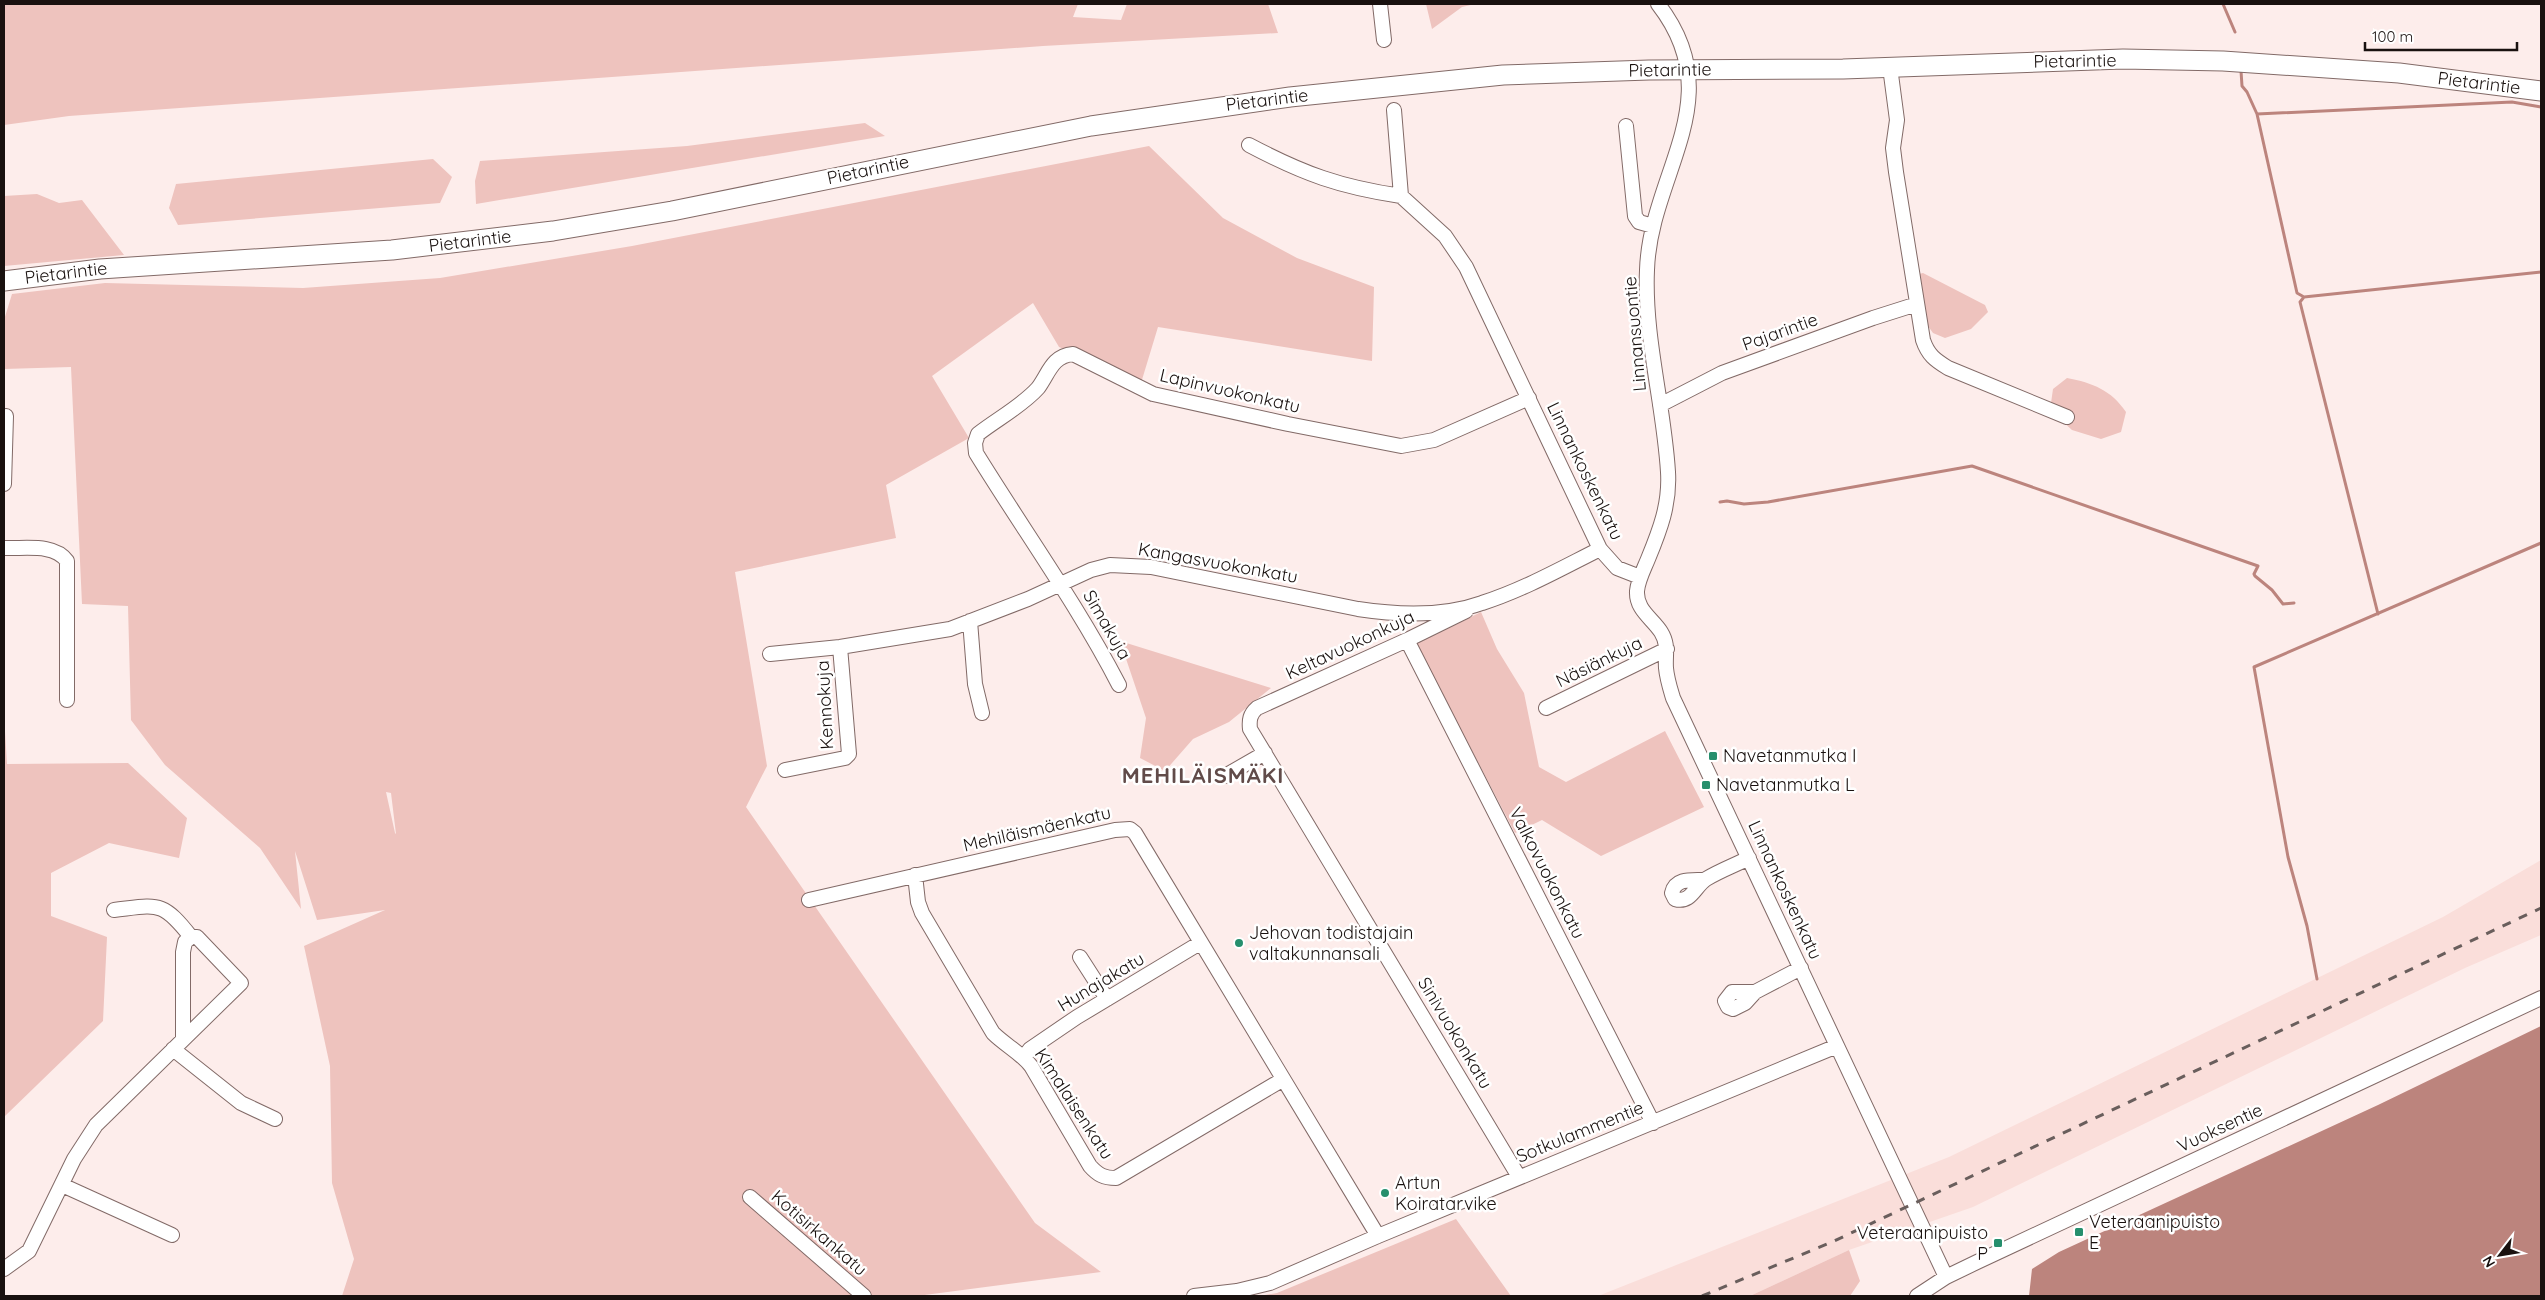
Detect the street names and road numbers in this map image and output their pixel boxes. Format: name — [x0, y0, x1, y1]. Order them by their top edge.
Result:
street label: Pietarintie — [2033, 48, 2117, 73]
street label: Pietarintie — [1628, 57, 1712, 82]
street label: Pietarintie — [2436, 66, 2522, 99]
street label: Pietarintie — [1224, 83, 1310, 116]
street label: Pietarintie — [825, 150, 911, 189]
street label: Pietarintie — [427, 224, 513, 257]
street label: Pietarintie — [23, 256, 109, 289]
street label: Linnansuontie — [1618, 275, 1651, 393]
street label: Pajarintie — [1739, 307, 1821, 356]
street label: Lapinvuokonkatu — [1158, 363, 1303, 418]
street label: Linnankoskenkatu — [1542, 398, 1629, 544]
street label: Kangasvuokonkatu — [1136, 537, 1300, 588]
street label: Simakuja — [1078, 586, 1137, 664]
street label: Keltavuokonkuja — [1282, 605, 1418, 684]
street label: Näsiänkuja — [1552, 631, 1646, 692]
street label: Kennokuja — [811, 660, 838, 750]
street label: Mehiläismäenkatu — [961, 800, 1113, 857]
street label: Valkovuokonkatu — [1504, 803, 1591, 942]
street label: Linnankoskenkatu — [1743, 817, 1828, 963]
street label: Hunajakatu — [1053, 947, 1148, 1016]
street label: Sinivuokonkatu — [1413, 973, 1498, 1093]
street label: Kimalaisenkatu — [1030, 1044, 1119, 1164]
street label: Sotkulammentie — [1513, 1096, 1647, 1168]
street label: Vuoksentie — [2173, 1098, 2266, 1157]
street label: Kotisirkankatu — [767, 1185, 872, 1281]

